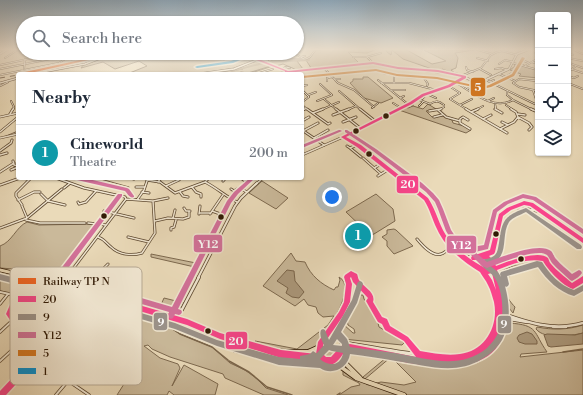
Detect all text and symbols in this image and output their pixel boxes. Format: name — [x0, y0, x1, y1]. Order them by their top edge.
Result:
map controls — [535, 12, 571, 156]
button: + — [535, 12, 571, 48]
search box — [16, 16, 304, 60]
icon: search — [30, 27, 52, 49]
text: Search here — [62, 29, 142, 48]
button: − — [535, 48, 571, 84]
line badge: 5 — [470, 77, 486, 97]
text: 5 — [475, 81, 482, 95]
button: locate — [535, 84, 571, 120]
text: Nearby — [32, 87, 91, 109]
unlabelled marker — [381, 111, 391, 121]
button: layers — [535, 120, 571, 156]
unlabelled marker — [351, 126, 361, 136]
text: Cineworld — [70, 135, 143, 154]
text: 1 — [42, 145, 48, 161]
text: 200 m — [249, 145, 288, 161]
unlabelled marker — [364, 149, 374, 159]
text: Theatre — [70, 154, 116, 170]
line badge: 20 — [396, 175, 419, 194]
text: 20 — [401, 178, 415, 192]
your location — [322, 187, 342, 207]
unlabelled marker — [99, 211, 109, 221]
unlabelled marker — [216, 212, 226, 222]
pin: 1 — [345, 221, 371, 251]
unlabelled marker — [491, 229, 501, 239]
line badge: Y12 — [193, 234, 223, 253]
line badge: Y12 — [446, 235, 477, 254]
text: Y12 — [198, 238, 219, 252]
text: Y12 — [451, 239, 472, 253]
unlabelled marker — [516, 254, 526, 264]
legend — [10, 267, 142, 385]
text: Railway TP N — [43, 275, 111, 289]
text: 20 — [43, 293, 57, 307]
text: 9 — [43, 311, 50, 325]
line badge: 9 — [153, 312, 168, 331]
line badge: 9 — [497, 315, 512, 334]
text: 9 — [158, 316, 165, 330]
text: 9 — [501, 318, 508, 332]
unlabelled marker — [203, 326, 213, 336]
text: Y12 — [42, 329, 61, 343]
line badge: 20 — [225, 331, 248, 350]
text: 20 — [229, 335, 243, 349]
text: 5 — [43, 347, 49, 361]
text: 1 — [43, 365, 48, 379]

